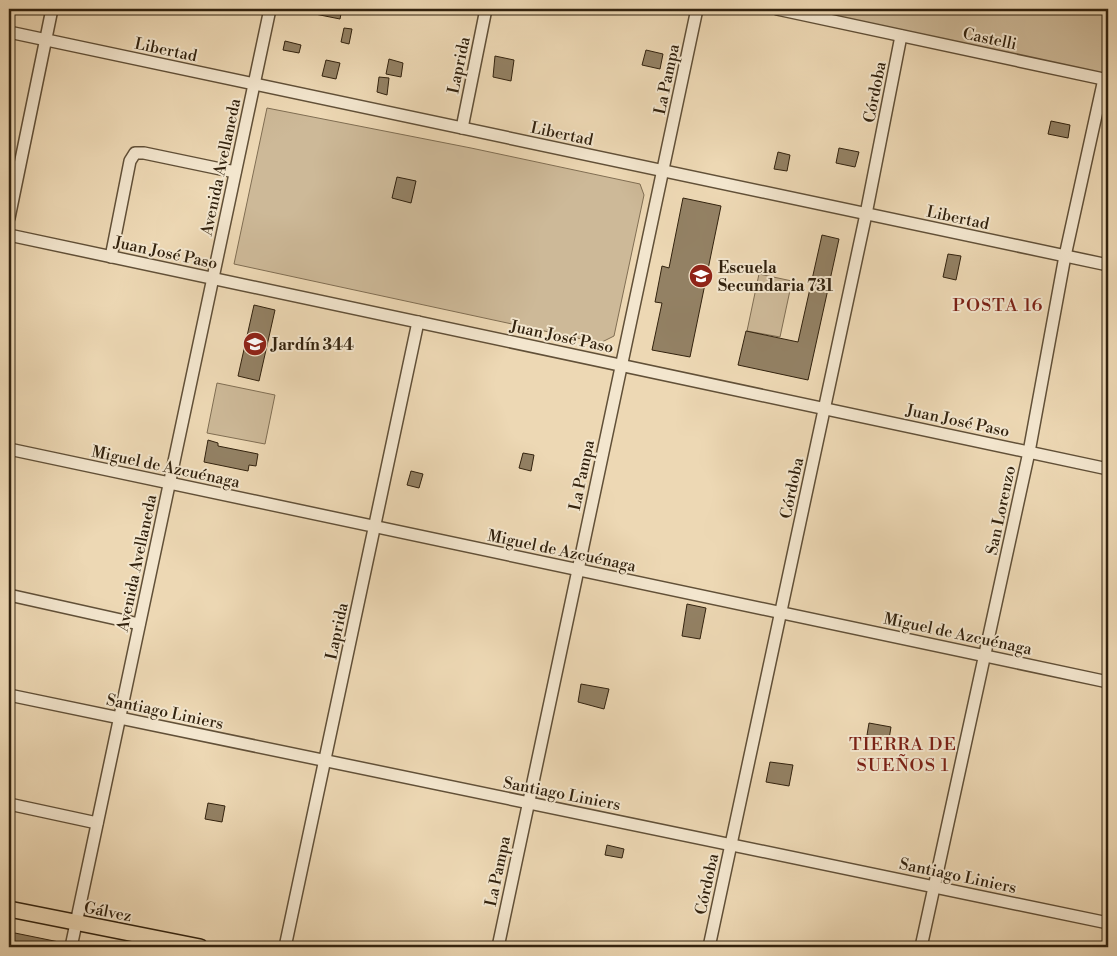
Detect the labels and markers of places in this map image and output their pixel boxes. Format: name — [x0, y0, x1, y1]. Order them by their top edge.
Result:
place label: Escuela Secundaria 731 — [718, 258, 834, 296]
school or university icon: Escuela Secundaria 731 — [688, 263, 714, 289]
school or university icon: Jardín 344 — [242, 331, 268, 357]
place label: Jardín 344 — [270, 335, 354, 355]

